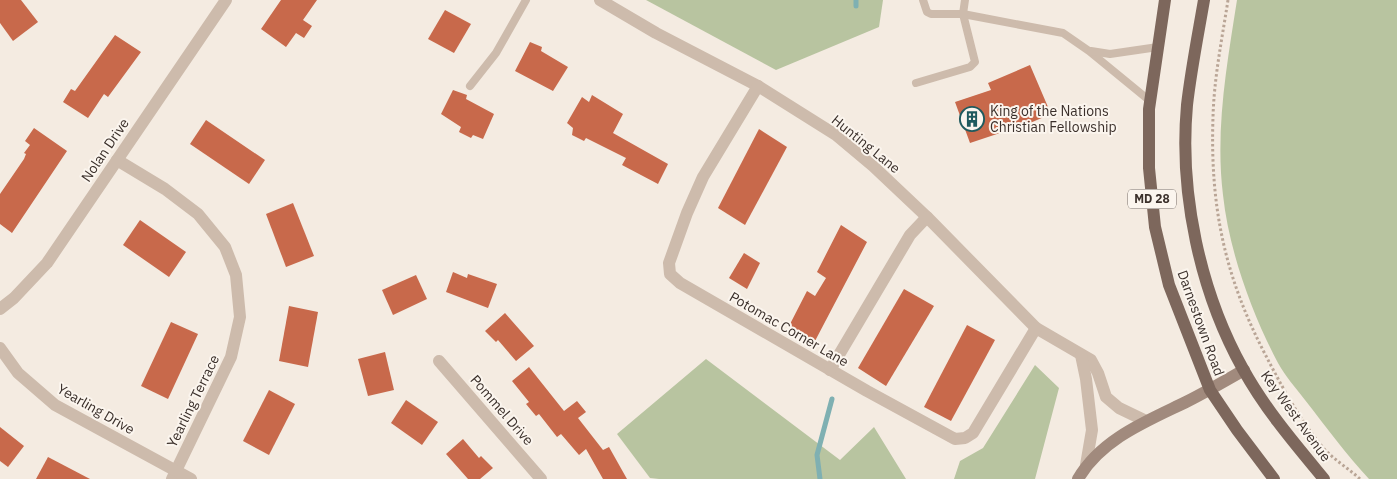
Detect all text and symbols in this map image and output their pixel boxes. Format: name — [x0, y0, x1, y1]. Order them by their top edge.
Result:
place label: King of the Nations Christian Fellowship — [990, 102, 1117, 136]
building icon: King of the Nations Christian Fellowship — [959, 106, 985, 132]
street label: Hunting Lane — [828, 111, 904, 177]
street label: Nolan Drive — [77, 115, 133, 185]
road number: MD 28 — [1128, 190, 1176, 208]
street label: Darnestown Road — [1174, 268, 1228, 378]
street label: Potomac Corner Lane — [726, 288, 852, 371]
street label: Yearling Terrace — [163, 351, 223, 450]
street label: Key West Avenue — [1257, 367, 1335, 465]
street label: Pommel Drive — [466, 371, 538, 449]
street label: Yearling Drive — [54, 380, 138, 439]

